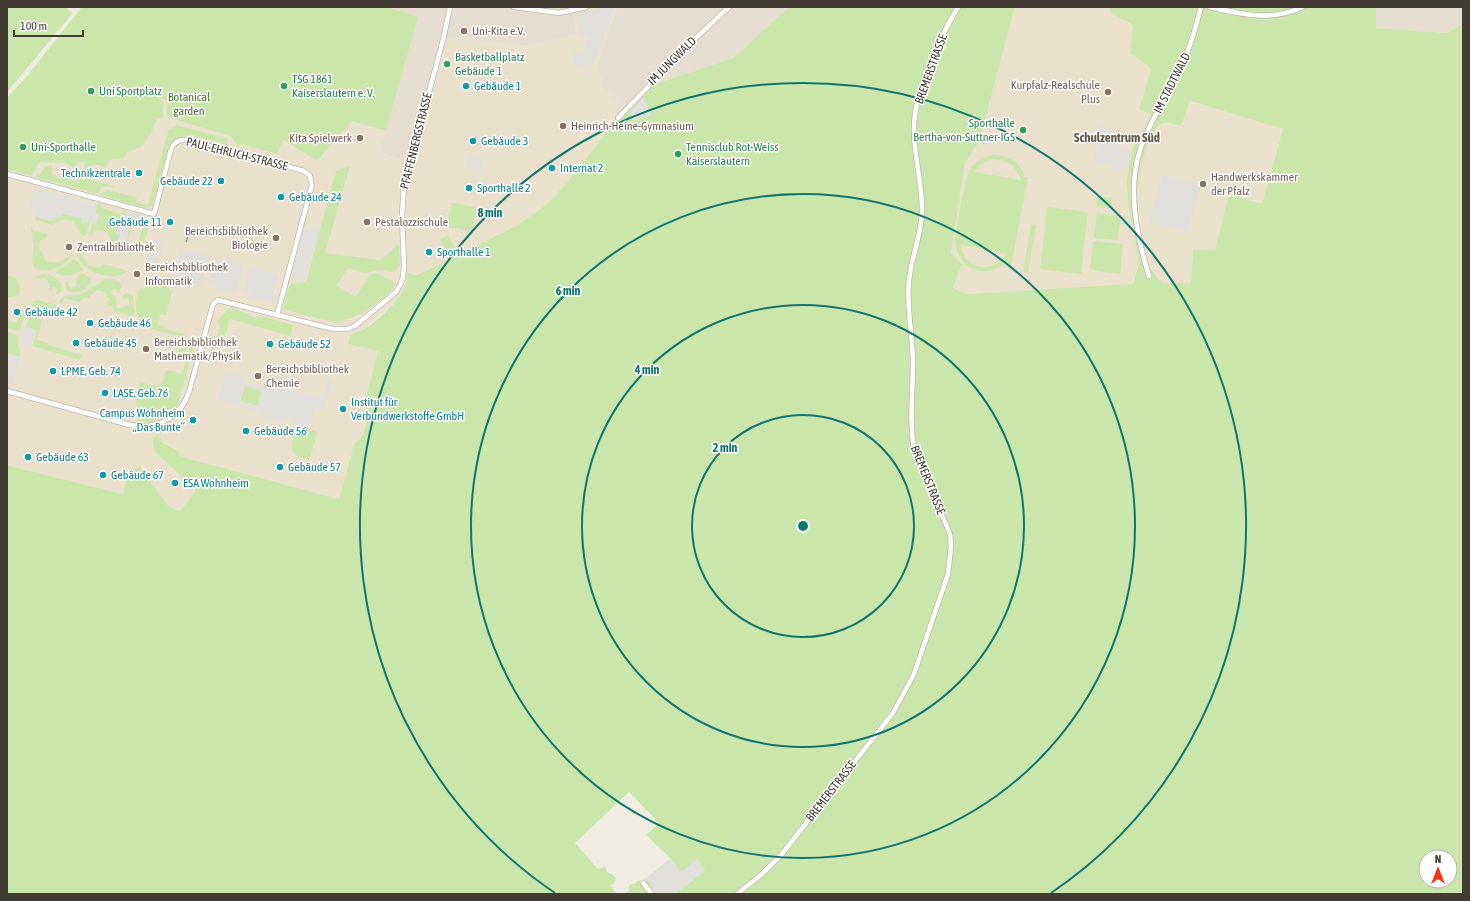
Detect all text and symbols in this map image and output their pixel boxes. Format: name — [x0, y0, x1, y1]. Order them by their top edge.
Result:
scale bar — [14, 12, 83, 38]
text: 100 m — [20, 19, 47, 33]
place label: Uni-Kita e.V. — [472, 24, 525, 38]
marker: Uni-Kita e.V. — [459, 26, 469, 36]
street label: BREMERSTRASSE — [912, 32, 950, 106]
street label: IM JUNGWALD — [645, 34, 699, 88]
place label: Basketballplatz Gebäude 1 — [455, 50, 525, 78]
street label: IM STADTWALD — [1151, 50, 1193, 116]
marker: Basketballplatz Gebäude 1 — [442, 59, 452, 69]
place label: TSG 1861 Kaiserslautern e. V. — [292, 72, 375, 100]
place label: Kurpfalz-Realschule Plus — [1011, 78, 1100, 106]
place label: Gebäude 1 — [474, 79, 522, 93]
marker: TSG 1861 Kaiserslautern e. V. — [279, 81, 289, 91]
marker: Gebäude 1 — [461, 81, 471, 91]
place label: Uni Sportplatz — [99, 84, 162, 98]
marker: Uni Sportplatz — [86, 86, 96, 96]
marker: Kurpfalz-Realschule Plus — [1103, 87, 1113, 97]
park label: Botanical garden — [168, 90, 211, 118]
street label: PFAFFENBERGSTRASSE — [397, 91, 435, 191]
place label: Sporthalle Bertha-von-Suttner-IGS — [913, 116, 1015, 144]
place label: Heinrich-Heine-Gymnasium — [571, 119, 694, 133]
marker: Heinrich-Heine-Gymnasium — [558, 121, 568, 131]
marker: Sporthalle Bertha-von-Suttner-IGS — [1018, 125, 1028, 135]
district label: Schulzentrum Süd — [1074, 130, 1160, 145]
place label: Kita Spielwerk — [289, 131, 353, 145]
marker: Kita Spielwerk — [355, 133, 365, 143]
place label: Gebäude 3 — [481, 134, 528, 148]
street label: PAUL-EHRLICH-STRASSE — [185, 135, 289, 173]
marker: Gebäude 3 — [468, 136, 478, 146]
place label: Uni-Sporthalle — [31, 140, 96, 154]
place label: Tennisclub Rot-Weiss Kaiserslautern — [686, 140, 779, 168]
marker: Uni-Sporthalle — [18, 142, 28, 152]
marker: Tennisclub Rot-Weiss Kaiserslautern — [673, 149, 683, 159]
place label: Internat 2 — [560, 161, 603, 175]
marker: Internat 2 — [547, 163, 557, 173]
place label: Technikzentrale — [61, 166, 131, 180]
marker: Technikzentrale — [134, 168, 144, 178]
place label: Handwerkskammer der Pfalz — [1211, 170, 1298, 198]
place label: Gebäude 22 — [160, 174, 213, 188]
marker: Gebäude 22 — [216, 176, 226, 186]
marker: Handwerkskammer der Pfalz — [1198, 179, 1208, 189]
place label: Sporthalle 2 — [477, 181, 531, 195]
marker: Sporthalle 2 — [464, 183, 474, 193]
place label: Gebäude 24 — [289, 190, 342, 204]
marker: Gebäude 24 — [276, 192, 286, 202]
text: 8 min — [478, 206, 502, 220]
place label: Gebäude 11 — [109, 215, 162, 229]
place label: Pestalozzischule — [375, 215, 448, 229]
marker: Gebäude 11 — [165, 217, 175, 227]
marker: Pestalozzischule — [362, 217, 372, 227]
place label: Bereichsbibliothek Biologie — [185, 224, 269, 252]
marker: Bereichsbibliothek Biologie — [271, 233, 281, 243]
place label: Zentralbibliothek — [77, 240, 156, 254]
marker: Zentralbibliothek — [64, 242, 74, 252]
place label: Sporthalle 1 — [437, 245, 491, 259]
marker: Sporthalle 1 — [424, 247, 434, 257]
place label: Bereichsbibliothek Informatik — [145, 260, 229, 288]
marker: Bereichsbibliothek Informatik — [132, 269, 142, 279]
text: 6 min — [556, 284, 580, 298]
place label: Gebäude 42 — [25, 305, 78, 319]
marker: Gebäude 42 — [12, 307, 22, 317]
place label: Gebäude 46 — [98, 316, 151, 330]
marker: Gebäude 46 — [85, 318, 95, 328]
place label: Bereichsbibliothek Mathematik/Physik — [154, 335, 242, 363]
place label: Gebäude 45 — [84, 336, 137, 350]
place label: Gebäude 52 — [278, 337, 331, 351]
marker: Gebäude 45 — [71, 338, 81, 348]
marker: Gebäude 52 — [265, 339, 275, 349]
marker: Bereichsbibliothek Mathematik/Physik — [141, 344, 151, 354]
place label: Bereichsbibliothek Chemie — [266, 362, 350, 390]
text: 4 min — [634, 363, 659, 377]
place label: LPME, Geb. 74 — [61, 364, 121, 378]
marker: LPME, Geb. 74 — [48, 366, 58, 376]
marker: Bereichsbibliothek Chemie — [253, 371, 263, 381]
place label: LASE, Geb.76 — [113, 386, 169, 400]
marker: LASE, Geb.76 — [100, 388, 110, 398]
place label: Institut für Verbundwerkstoffe GmbH — [351, 395, 464, 423]
marker: Institut für Verbundwerkstoffe GmbH — [338, 404, 348, 414]
place label: Campus Wohnheim „Das Bunte“ — [100, 406, 185, 434]
marker: Campus Wohnheim „Das Bunte“ — [188, 415, 198, 425]
place label: Gebäude 56 — [254, 424, 307, 438]
marker: Gebäude 56 — [241, 426, 251, 436]
text: 2 min — [713, 441, 737, 455]
street label: BREMERSTRASSE — [908, 443, 948, 517]
place label: Gebäude 63 — [36, 450, 89, 464]
marker: Gebäude 63 — [23, 452, 33, 462]
place label: Gebäude 57 — [288, 460, 341, 474]
marker: Gebäude 57 — [275, 462, 285, 472]
place label: Gebäude 67 — [111, 468, 164, 482]
marker: Gebäude 67 — [98, 470, 108, 480]
place label: ESA Wohnheim — [183, 476, 249, 490]
marker: ESA Wohnheim — [170, 478, 180, 488]
centre of rings — [796, 519, 810, 533]
street label: BREMERSTRASSE — [803, 758, 859, 824]
north arrow — [1418, 849, 1458, 889]
text: N — [1435, 853, 1441, 865]

